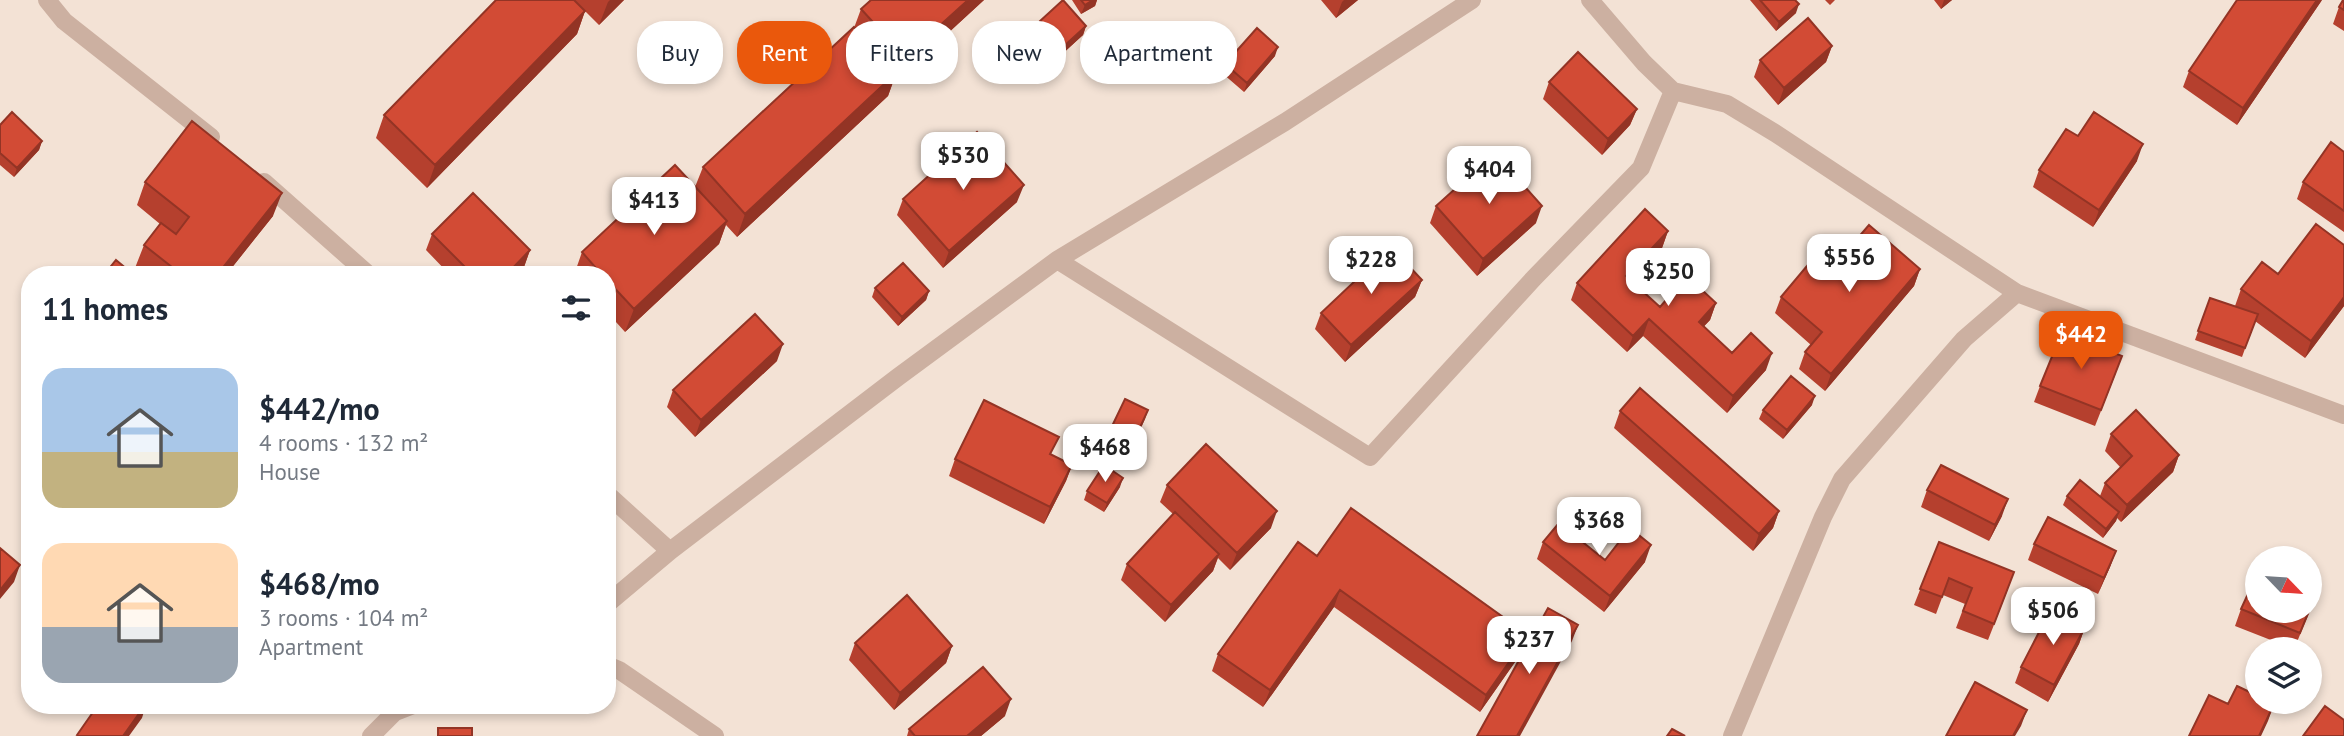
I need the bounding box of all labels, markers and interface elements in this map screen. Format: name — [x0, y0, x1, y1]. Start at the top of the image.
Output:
chip: Buy — [637, 21, 723, 84]
chip: Rent — [737, 21, 832, 84]
chip: Filters — [846, 21, 958, 84]
chip: New — [972, 21, 1066, 84]
chip: Apartment — [1080, 21, 1237, 84]
pin: $530 — [922, 132, 1004, 192]
text: $530 — [937, 140, 989, 169]
pin: $404 — [1448, 146, 1530, 206]
text: $404 — [1463, 154, 1515, 183]
pin: $413 — [613, 177, 695, 237]
text: $413 — [628, 185, 680, 214]
pin: $556 — [1808, 234, 1890, 294]
pin: $228 — [1330, 236, 1412, 296]
text: $556 — [1823, 242, 1875, 271]
text: $228 — [1345, 244, 1397, 273]
pin: $250 — [1627, 248, 1709, 308]
text: $250 — [1642, 256, 1694, 285]
text: 11 homes — [42, 289, 168, 328]
icon: filters — [557, 289, 595, 327]
pin: $442 — [2040, 312, 2122, 371]
text: $442 — [2055, 319, 2107, 348]
text: $442/mo — [259, 389, 380, 428]
icon: home — [98, 396, 182, 480]
pin: $468 — [1064, 424, 1146, 484]
text: 4 rooms · 132 m² — [259, 428, 428, 457]
text: $468 — [1079, 432, 1131, 461]
text: House — [259, 457, 321, 486]
pin: $368 — [1558, 498, 1640, 557]
text: $368 — [1573, 505, 1625, 534]
north arrow — [2245, 546, 2322, 623]
map controls — [2245, 546, 2322, 714]
text: $468/mo — [259, 564, 380, 603]
icon: home — [98, 571, 182, 655]
pin: $506 — [2012, 588, 2094, 647]
text: $506 — [2027, 595, 2079, 624]
text: 3 rooms · 104 m² — [259, 603, 428, 632]
pin: $237 — [1488, 616, 1570, 676]
text: $237 — [1503, 624, 1555, 653]
text: Apartment — [259, 632, 363, 661]
button: layers — [2245, 637, 2322, 714]

